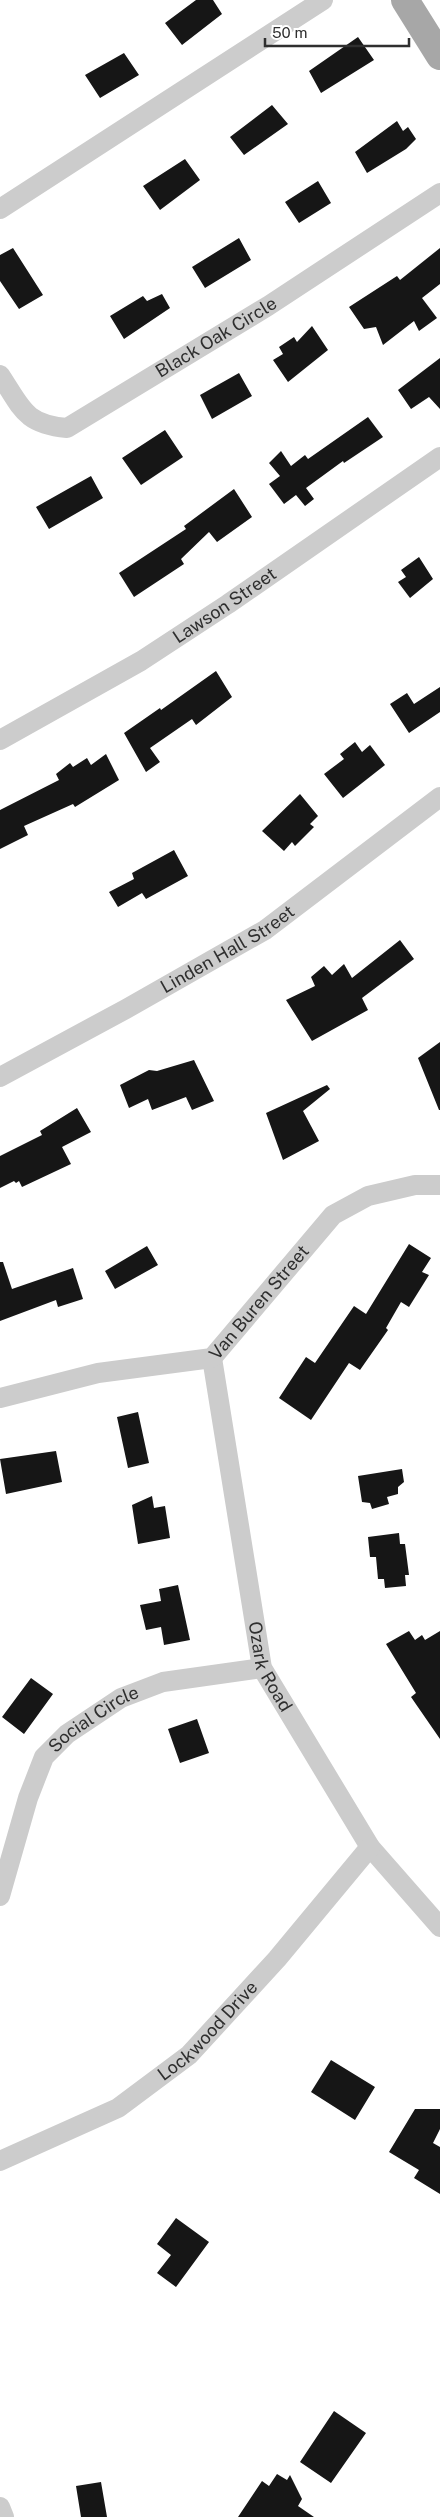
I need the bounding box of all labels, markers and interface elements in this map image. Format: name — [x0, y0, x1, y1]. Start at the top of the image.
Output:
scale bar — [265, 15, 409, 47]
text: 50 m — [272, 24, 307, 41]
street label: Black Oak Circle — [152, 292, 280, 382]
street label: Lawson Street — [169, 563, 280, 647]
street label: Linden Hall Street — [157, 901, 298, 997]
street label: Van Buren Street — [204, 1241, 313, 1363]
street label: Ozark Road — [245, 1620, 297, 1715]
street label: Social Circle — [44, 1681, 142, 1757]
street label: Lockwood Drive — [153, 1976, 262, 2085]

